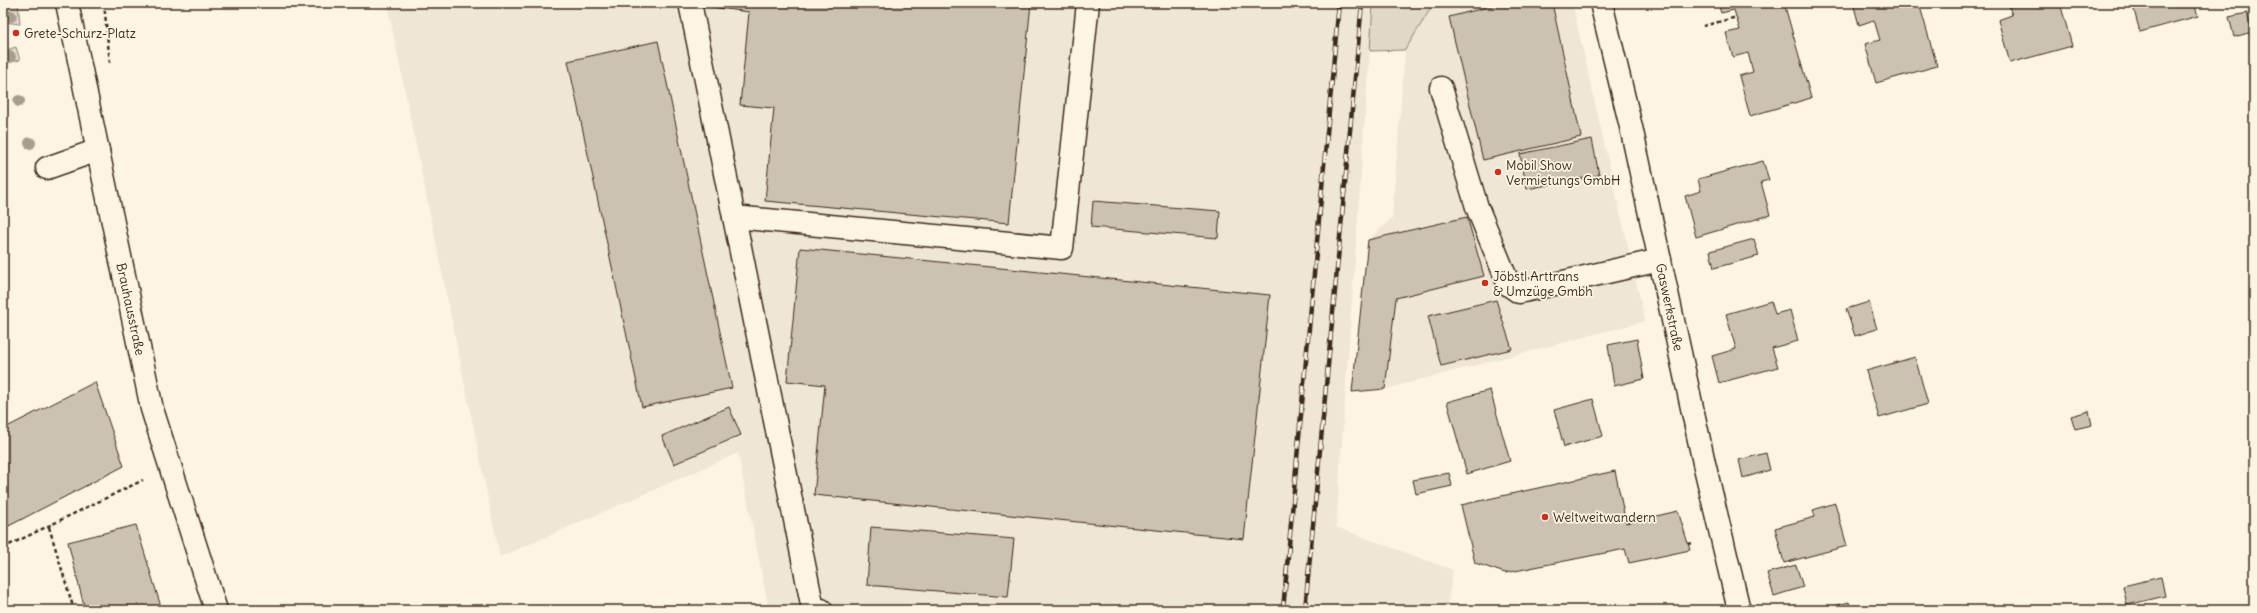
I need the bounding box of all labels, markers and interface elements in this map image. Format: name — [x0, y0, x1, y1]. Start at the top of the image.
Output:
place label: Grete-Schurz-Platz — [24, 25, 136, 42]
marker: Grete-Schurz-Platz — [11, 28, 21, 38]
place label: Mobil Show Vermietungs GmbH — [1506, 157, 1620, 189]
marker: Mobil Show Vermietungs GmbH — [1493, 167, 1503, 177]
street label: Brauhausstraße — [112, 261, 149, 357]
street label: Gaswerkstraße — [1652, 262, 1687, 352]
place label: Jöbstl Arttrans & Umzüge Gmbh — [1493, 268, 1593, 300]
marker: Jöbstl Arttrans & Umzüge Gmbh — [1480, 278, 1490, 288]
place label: Weltweitwandern — [1553, 509, 1656, 526]
marker: Weltweitwandern — [1540, 512, 1550, 522]

